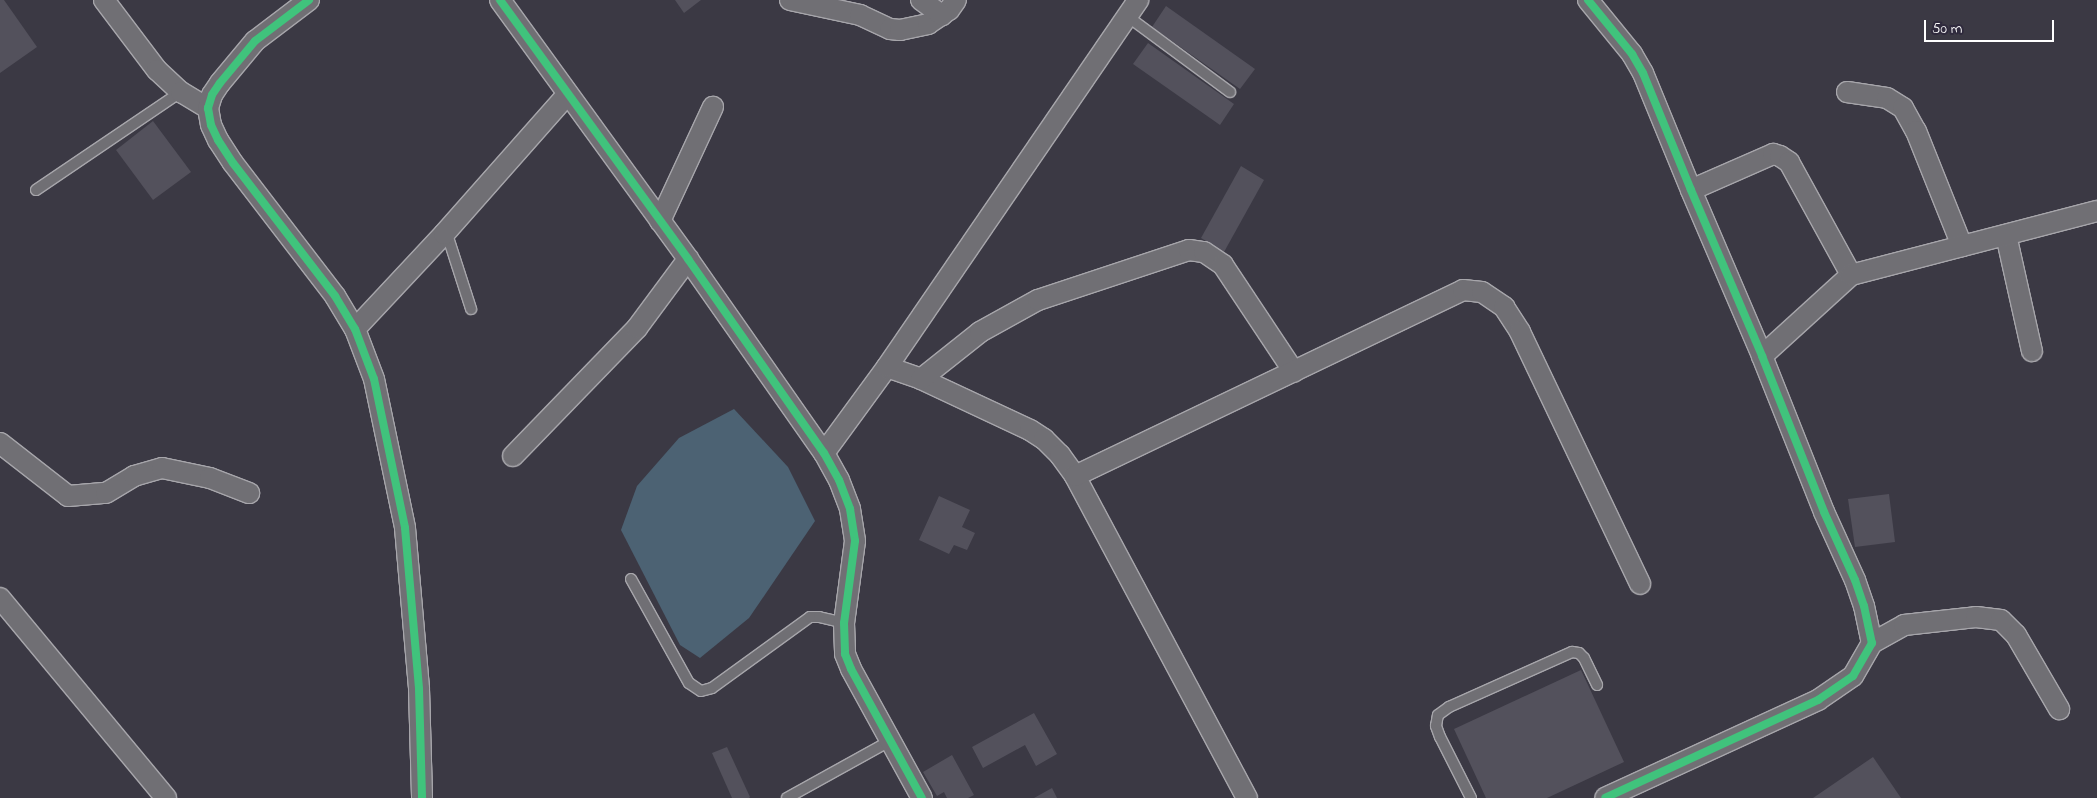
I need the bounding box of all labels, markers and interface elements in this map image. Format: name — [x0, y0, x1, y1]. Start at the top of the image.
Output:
scale bar — [1927, 10, 2057, 42]
text: 50 m — [1932, 18, 1962, 40]

